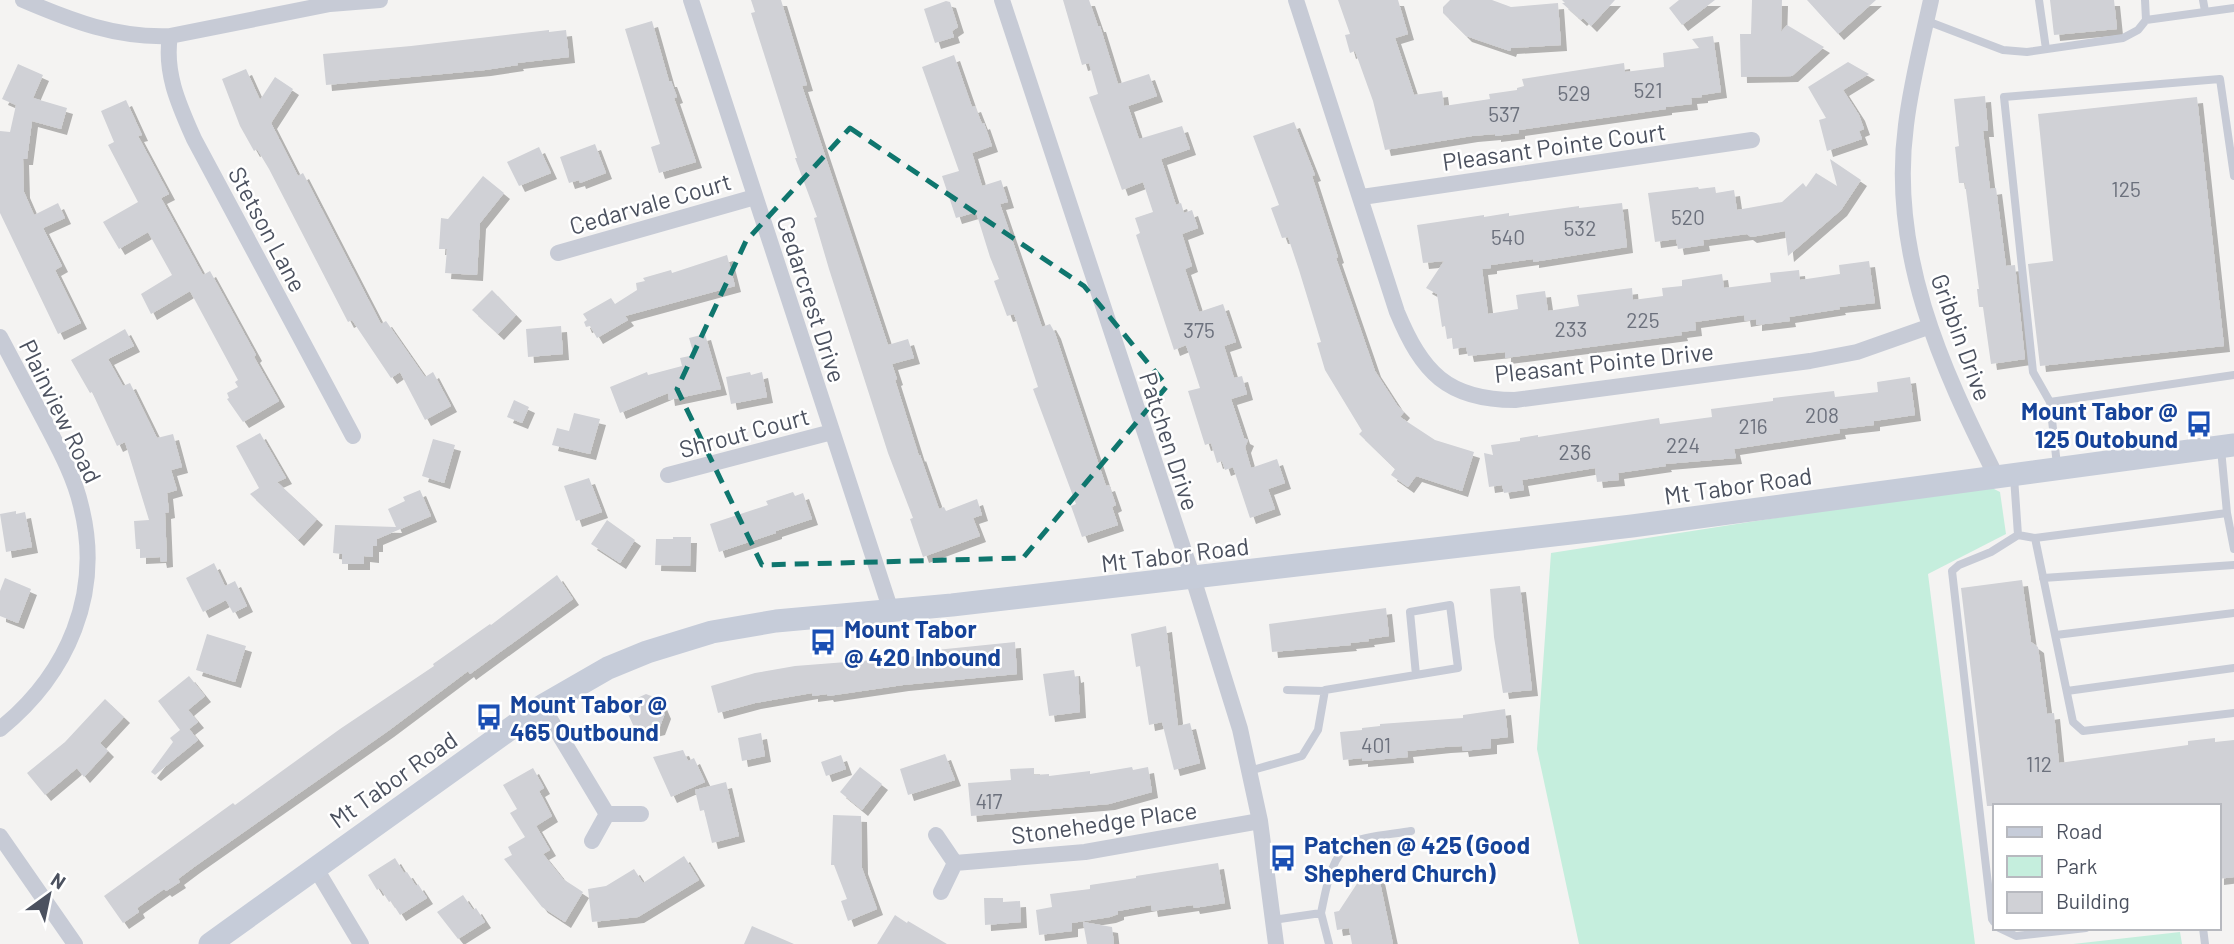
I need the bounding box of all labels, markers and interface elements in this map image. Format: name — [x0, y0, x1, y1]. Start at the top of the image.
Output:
house number: 521 — [1633, 77, 1663, 102]
house number: 529 — [1558, 80, 1591, 105]
house number: 537 — [1488, 101, 1520, 126]
street label: Pleasant Pointe Court — [1441, 116, 1667, 176]
street label: Stetson Lane — [223, 161, 313, 297]
street label: Cedarvale Court — [566, 166, 734, 240]
house number: 125 — [2111, 176, 2141, 201]
house number: 520 — [1671, 204, 1705, 229]
street label: Cedarcrest Drive — [771, 212, 853, 386]
house number: 532 — [1564, 215, 1596, 240]
house number: 540 — [1491, 224, 1525, 249]
street label: Gribbin Drive — [1926, 270, 1998, 404]
house number: 225 — [1626, 307, 1660, 332]
house number: 233 — [1555, 316, 1587, 341]
house number: 375 — [1183, 317, 1215, 342]
street label: Plainview Road — [14, 335, 108, 487]
street label: Pleasant Pointe Drive — [1493, 336, 1715, 388]
street label: Patchen Drive — [1134, 368, 1206, 514]
place label: Mount Tabor @ 125 Outobund — [2021, 396, 2178, 453]
street label: Shrout Court — [676, 401, 812, 463]
house number: 208 — [1805, 402, 1839, 427]
bus stop icon: Mount Tabor @ 125 Outobund — [2184, 409, 2214, 439]
house number: 216 — [1738, 413, 1768, 438]
house number: 224 — [1666, 432, 1700, 457]
house number: 236 — [1559, 439, 1591, 464]
street label: Mt Tabor Road — [1662, 460, 1814, 510]
street label: Mt Tabor Road — [1099, 531, 1251, 577]
place label: Mount Tabor @ 420 Inbound — [844, 614, 1001, 671]
bus stop icon: Mount Tabor @ 420 Inbound — [808, 627, 838, 657]
place label: Mount Tabor @ 465 Outbound — [510, 689, 667, 746]
bus stop icon: Mount Tabor @ 465 Outbound — [474, 702, 504, 732]
street label: Mt Tabor Road — [324, 724, 462, 834]
house number: 401 — [1361, 732, 1391, 757]
house number: 112 — [2026, 751, 2052, 776]
house number: 417 — [976, 788, 1003, 813]
street label: Stonehedge Place — [1009, 795, 1199, 849]
legend — [1993, 804, 2220, 930]
text: Road — [2056, 818, 2102, 843]
place label: Patchen @ 425 (Good Shepherd Church) — [1304, 830, 1530, 887]
bus stop icon: Patchen @ 425 (Good Shepherd Church) — [1268, 843, 1298, 873]
text: Park — [2056, 853, 2097, 878]
north arrow — [14, 860, 84, 930]
text: N — [47, 867, 70, 893]
text: Building — [2056, 888, 2130, 913]

